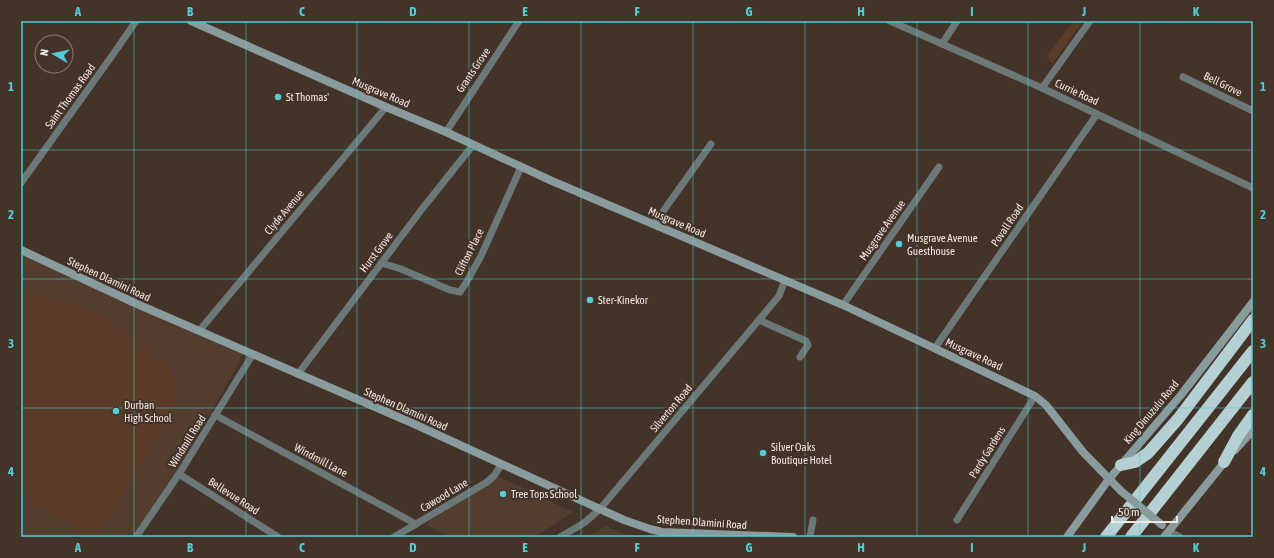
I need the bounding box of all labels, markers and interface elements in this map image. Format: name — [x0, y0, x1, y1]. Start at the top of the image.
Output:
text: A — [74, 4, 82, 19]
text: B — [187, 4, 194, 19]
text: C — [299, 4, 305, 19]
text: D — [409, 4, 417, 19]
text: E — [522, 4, 528, 19]
text: F — [634, 4, 640, 19]
text: G — [746, 4, 753, 19]
text: H — [857, 4, 865, 19]
text: I — [970, 4, 974, 19]
text: J — [1081, 4, 1086, 19]
text: K — [1193, 4, 1200, 19]
north arrow — [34, 34, 74, 74]
street label: Grants Grove — [454, 45, 492, 95]
text: N — [38, 48, 51, 57]
street label: Saint Thomas Road — [43, 61, 97, 131]
street label: Bell Grove — [1202, 70, 1244, 98]
street label: Musgrave Road — [350, 74, 412, 110]
street label: Currie Road — [1053, 77, 1101, 107]
text: 1 — [8, 79, 14, 94]
text: 1 — [1260, 79, 1266, 94]
place label: St Thomas' — [286, 91, 329, 103]
marker: St Thomas' — [273, 92, 283, 102]
street label: Clyde Avenue — [262, 187, 306, 237]
street label: Musgrave Avenue — [857, 198, 907, 262]
street label: Povall Road — [989, 202, 1025, 248]
street label: Musgrave Road — [646, 204, 708, 240]
text: 2 — [8, 207, 14, 222]
text: 2 — [1260, 207, 1266, 222]
street label: Clifton Place — [452, 227, 486, 277]
street label: Hurst Grove — [357, 230, 395, 274]
place label: Musgrave Avenue Guesthouse — [907, 232, 978, 257]
marker: Musgrave Avenue Guesthouse — [894, 239, 904, 249]
street label: Stephen Dlamini Road — [66, 255, 152, 303]
place label: Ster-Kinekor — [598, 294, 649, 306]
marker: Ster-Kinekor — [585, 295, 595, 305]
text: 3 — [8, 336, 14, 351]
street label: Musgrave Road — [944, 336, 1004, 372]
text: 3 — [1260, 336, 1266, 351]
street label: King Dinuzulu Road — [1121, 378, 1181, 446]
street label: Silverton Road — [648, 382, 694, 434]
street label: Stephen Dlamini Road — [362, 385, 450, 433]
place label: Durban High School — [124, 399, 172, 424]
marker: Durban High School — [111, 406, 121, 416]
street label: Windmill Road — [166, 412, 208, 470]
street label: Pardy Gardens — [966, 424, 1008, 480]
street label: Windmill Lane — [292, 441, 350, 479]
place label: Silver Oaks Boutique Hotel — [771, 441, 832, 466]
marker: Silver Oaks Boutique Hotel — [758, 448, 768, 458]
text: 4 — [7, 464, 14, 479]
text: 4 — [1259, 464, 1266, 479]
street label: Bellevue Road — [206, 475, 262, 517]
street label: Cawood Lane — [418, 476, 470, 514]
place label: Tree Tops School — [511, 488, 577, 500]
marker: Tree Tops School — [498, 489, 508, 499]
scale bar — [1112, 498, 1177, 524]
text: 50 m — [1118, 505, 1140, 519]
street label: Stephen Dlamini Road — [657, 513, 747, 531]
text: A — [74, 540, 82, 555]
text: B — [187, 540, 194, 555]
text: C — [299, 540, 305, 555]
text: D — [409, 540, 417, 555]
text: E — [522, 540, 528, 555]
text: F — [634, 540, 640, 555]
text: G — [746, 540, 753, 555]
text: H — [857, 540, 865, 555]
text: I — [970, 540, 974, 555]
text: J — [1081, 540, 1086, 555]
text: K — [1193, 540, 1200, 555]

